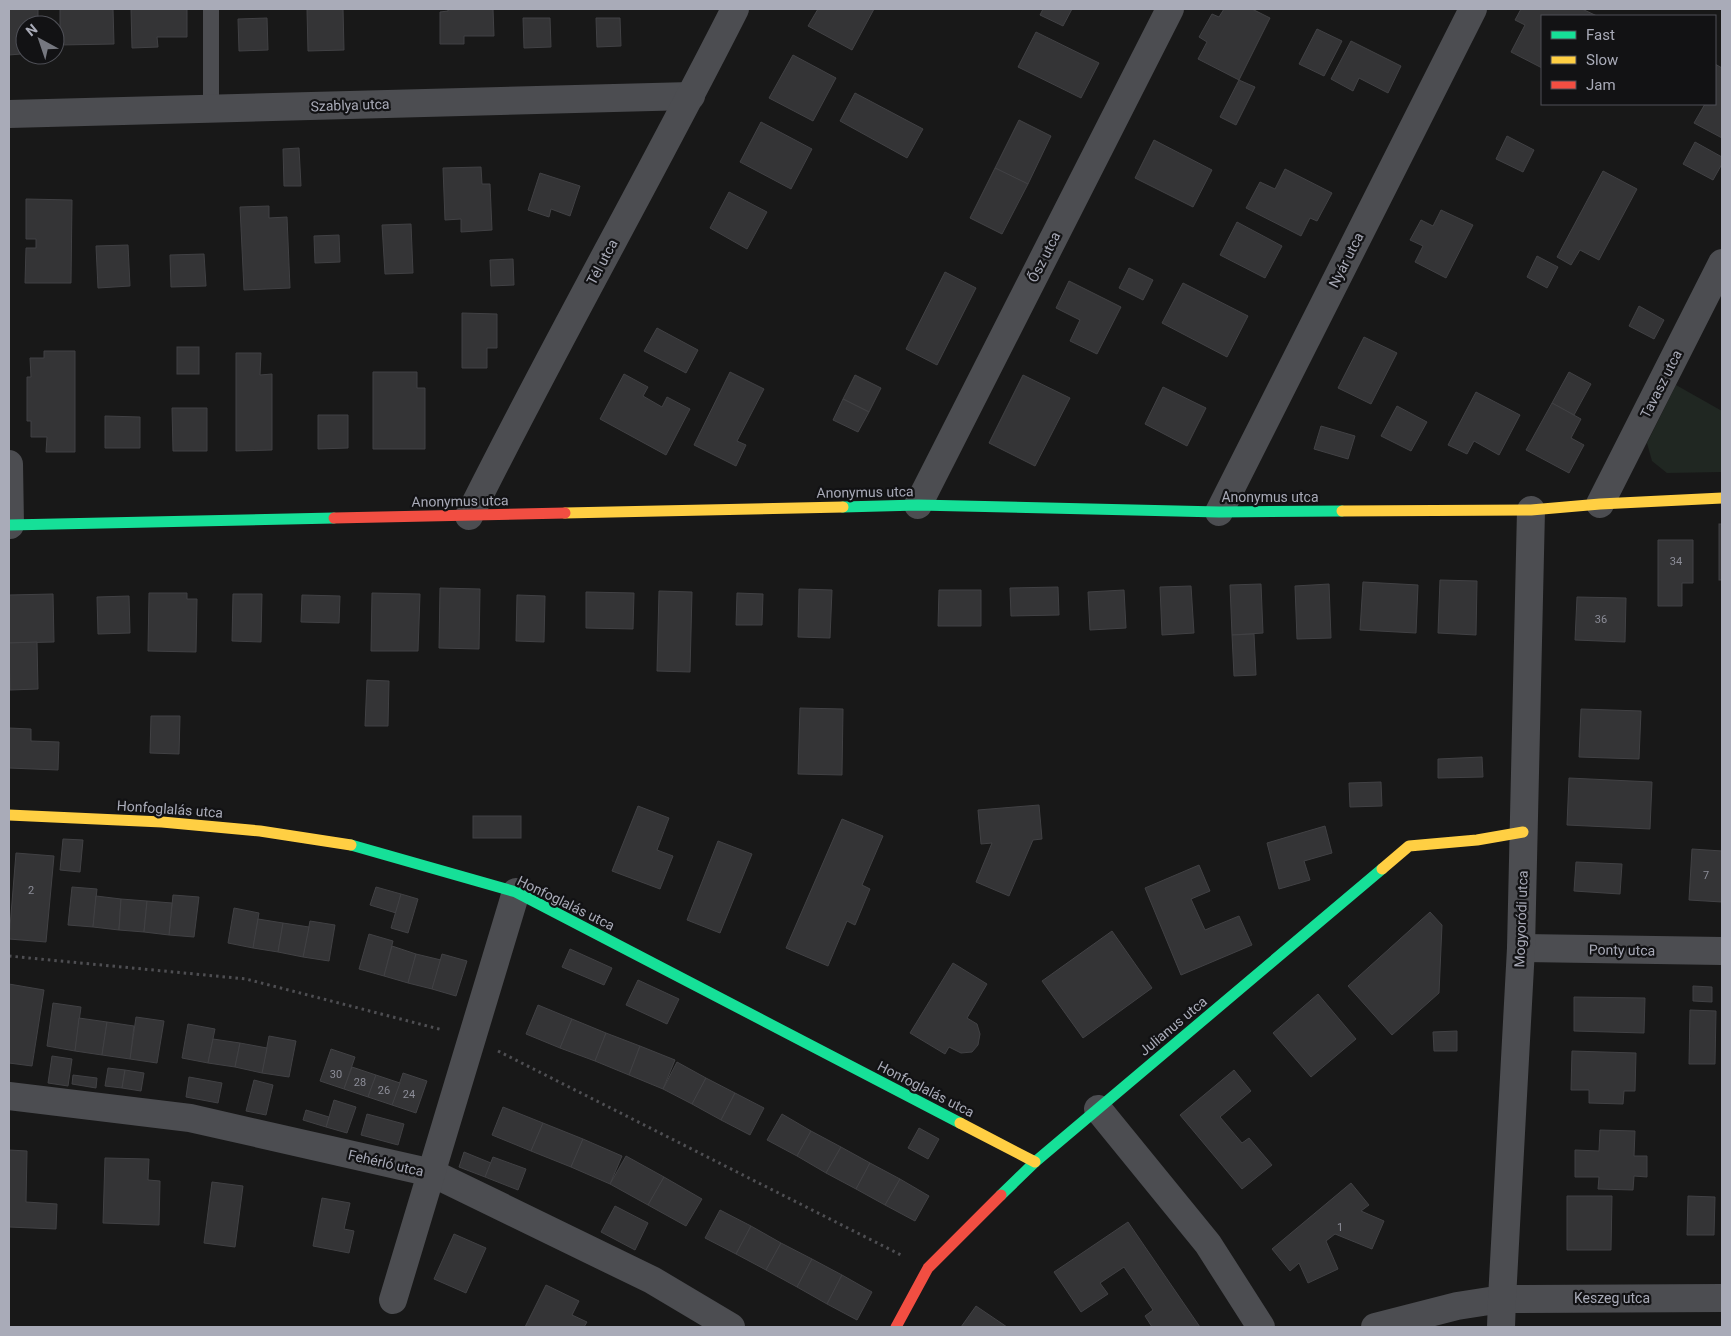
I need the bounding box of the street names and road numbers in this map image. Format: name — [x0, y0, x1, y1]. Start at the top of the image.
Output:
street label: Szablya utca — [310, 96, 390, 114]
street label: Ősz utca — [1024, 229, 1064, 285]
street label: Nyár utca — [1325, 230, 1367, 290]
street label: Tél utca — [583, 237, 621, 287]
street label: Tavasz utca — [1637, 347, 1685, 421]
street label: Anonymus utca — [816, 483, 914, 501]
street label: Anonymus utca — [1221, 489, 1319, 505]
street label: Anonymus utca — [411, 492, 509, 510]
street label: Honfoglalás utca — [116, 797, 224, 821]
street label: Mogyoródi utca — [1511, 870, 1531, 968]
street label: Honfoglalás utca — [515, 872, 617, 934]
street label: Ponty utca — [1589, 941, 1655, 959]
street label: Julianus utca — [1136, 993, 1210, 1059]
street label: Honfoglalás utca — [875, 1058, 977, 1120]
street label: Fehérló utca — [347, 1147, 425, 1179]
street label: Keszeg utca — [1574, 1290, 1650, 1306]

